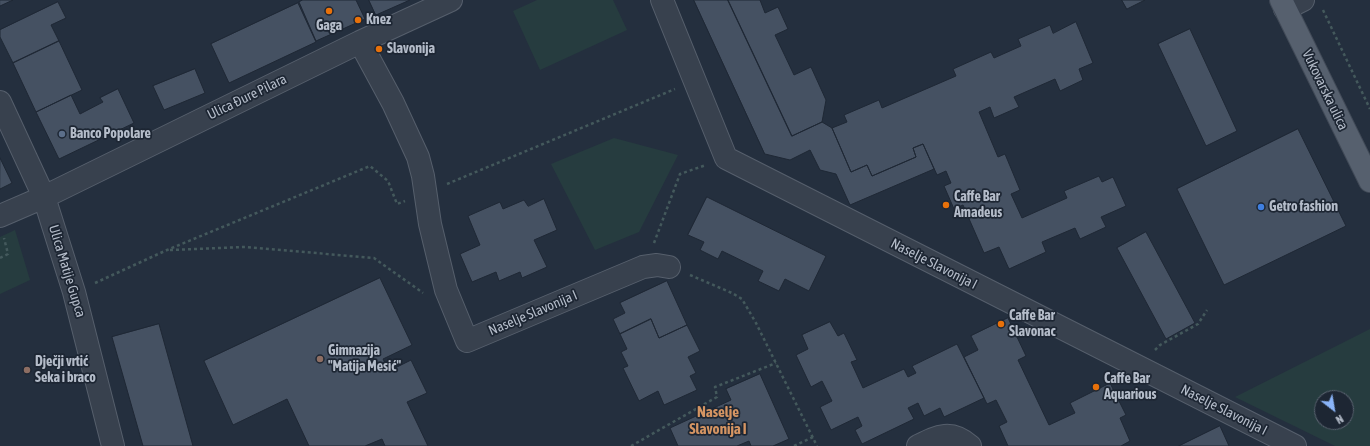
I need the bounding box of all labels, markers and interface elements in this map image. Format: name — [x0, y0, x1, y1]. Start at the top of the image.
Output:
marker: Gaga — [324, 6, 334, 16]
place label: Knez — [366, 12, 391, 28]
marker: Knez — [353, 15, 363, 25]
place label: Gaga — [316, 18, 342, 34]
place label: Slavonija — [387, 41, 435, 57]
marker: Slavonija — [374, 44, 384, 54]
street label: Vukovarska ulica — [1298, 47, 1352, 133]
street label: Ulica Đure Pilara — [205, 71, 289, 123]
place label: Banco Popolare — [70, 126, 151, 142]
marker: Banco Popolare — [57, 129, 67, 139]
place label: Caffe Bar Amadeus — [954, 189, 1002, 222]
place label: Getro fashion — [1269, 199, 1338, 215]
marker: Caffe Bar Amadeus — [941, 200, 951, 210]
marker: Getro fashion — [1256, 202, 1266, 212]
street label: Ulica Matije Gupca — [45, 223, 89, 319]
street label: Naselje Slavonija I — [888, 235, 980, 293]
street label: Naselje Slavonija I — [486, 287, 580, 339]
place label: Caffe Bar Slavonac — [1009, 308, 1056, 340]
marker: Caffe Bar Slavonac — [996, 319, 1006, 329]
place label: Gimnazija "Matija Mesić" — [328, 343, 401, 376]
place label: Dječji vrtić Seka i braco — [35, 354, 96, 386]
marker: Gimnazija "Matija Mesić" — [315, 354, 325, 364]
marker: Dječji vrtić Seka i braco — [22, 365, 32, 375]
place label: Caffe Bar Aquarious — [1104, 371, 1156, 404]
street label: Naselje Slavonija I — [1178, 381, 1270, 439]
marker: Caffe Bar Aquarious — [1091, 382, 1101, 392]
north arrow — [1314, 390, 1354, 430]
district label: Naselje Slavonija I — [689, 403, 747, 438]
text: N — [1334, 413, 1346, 426]

